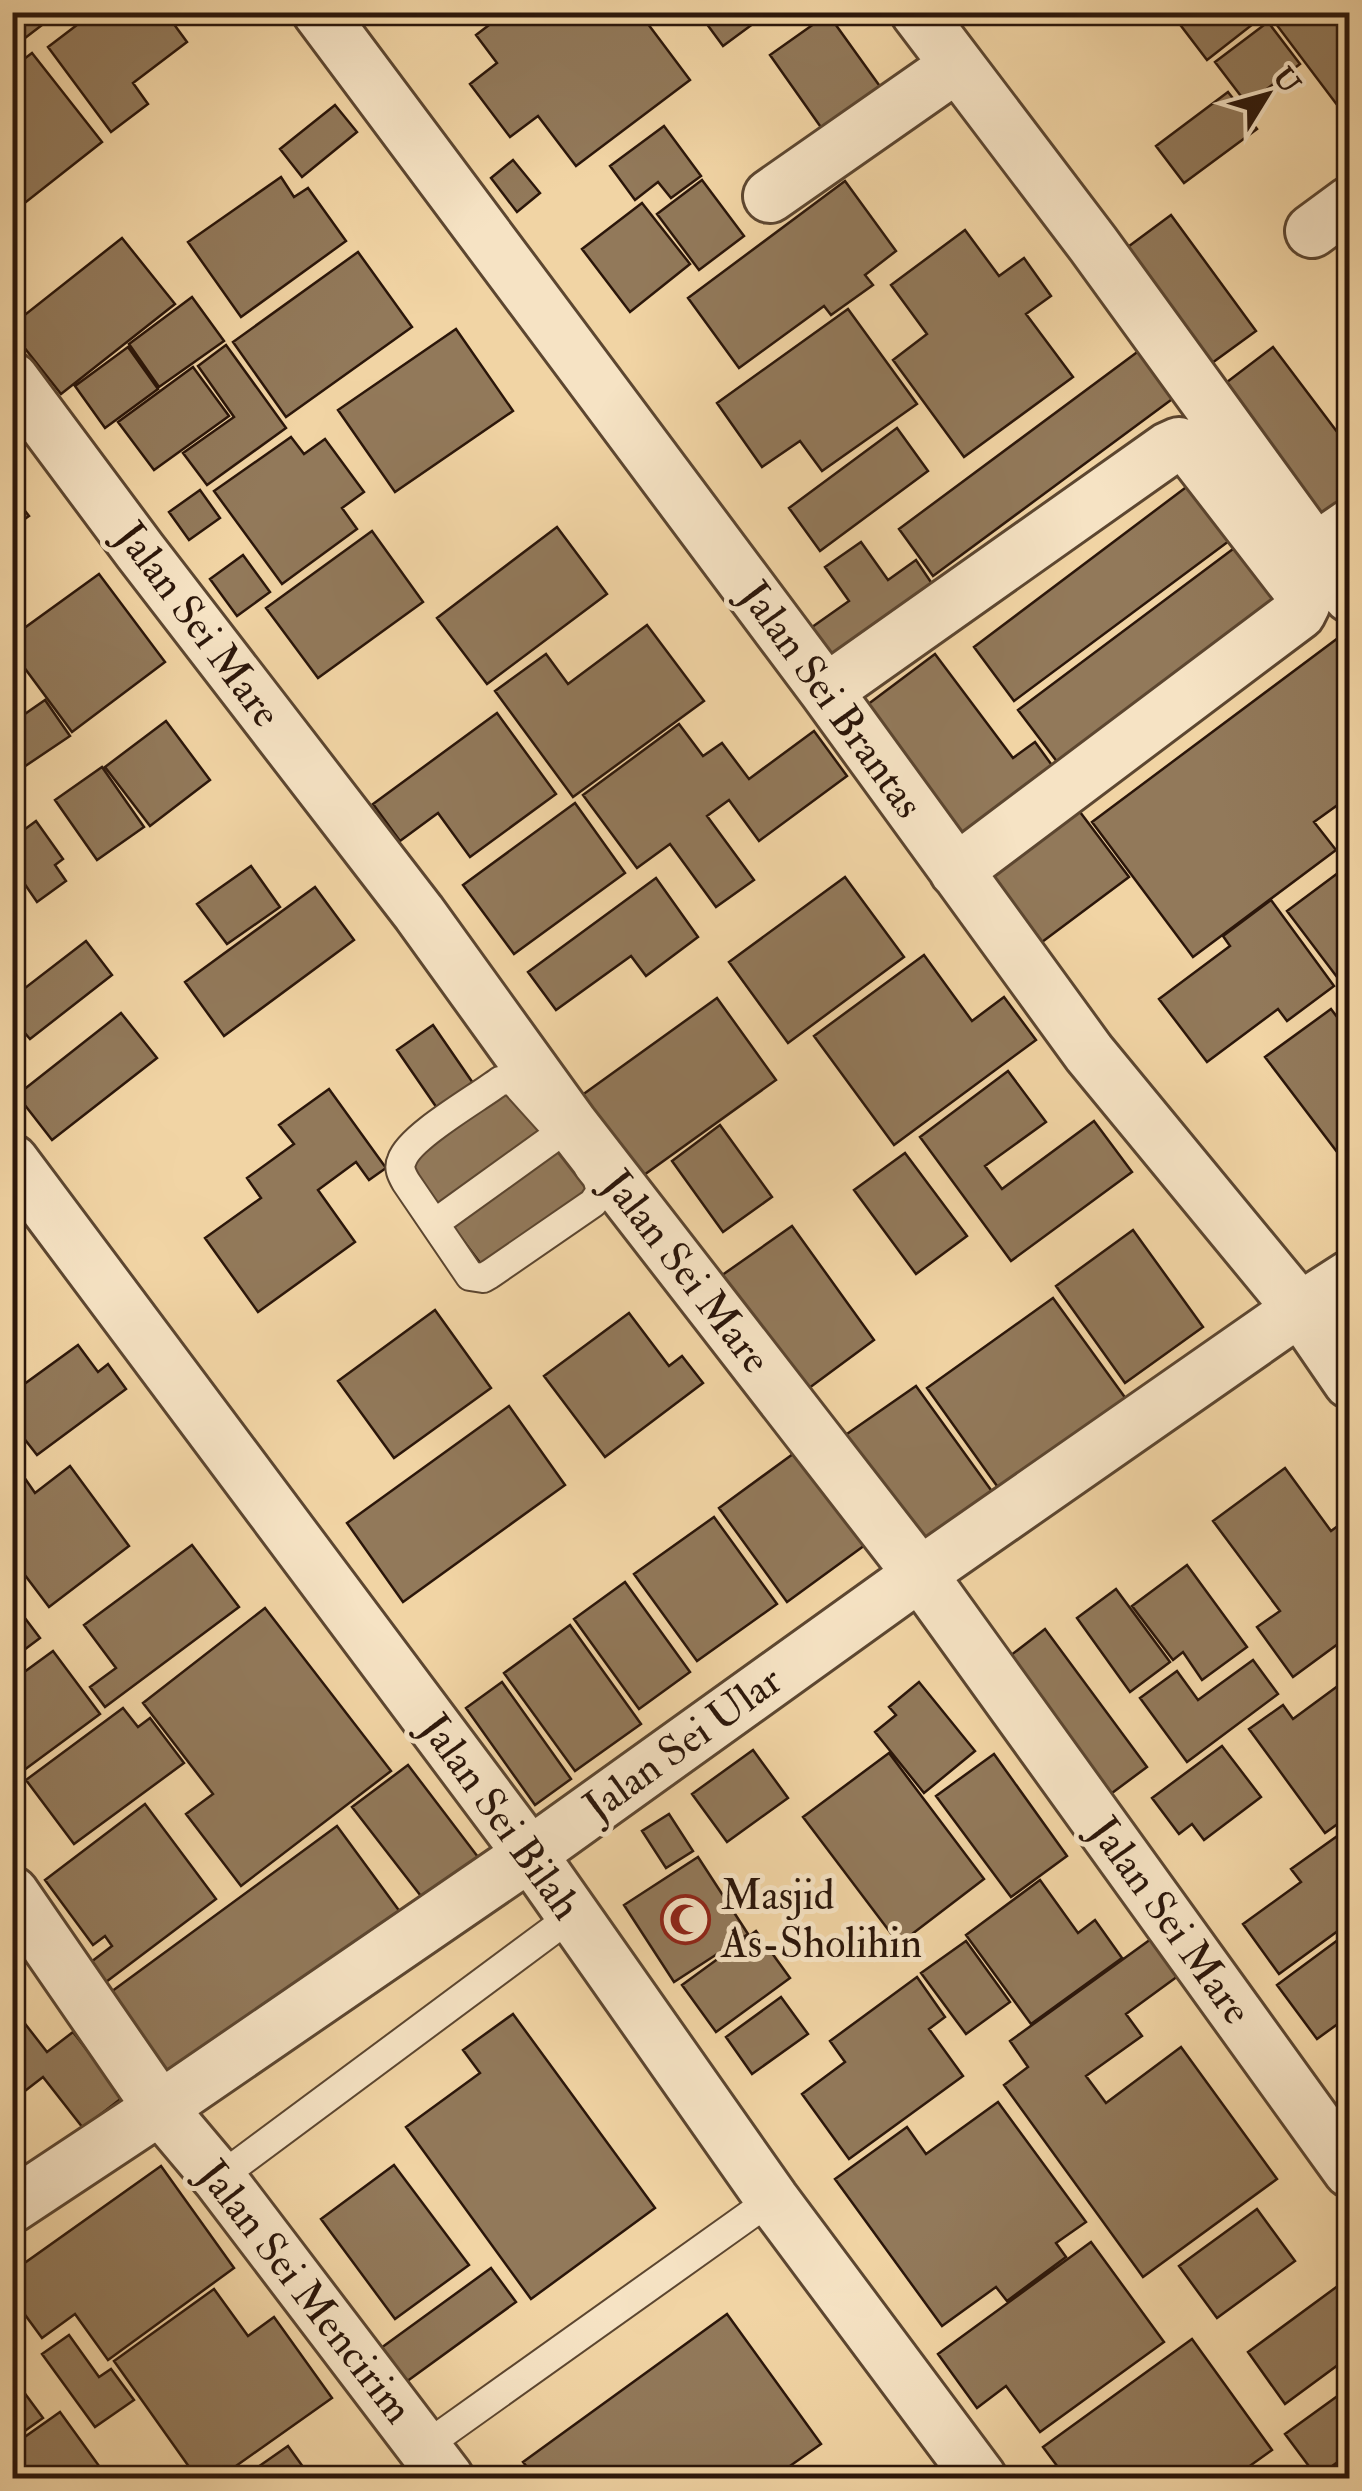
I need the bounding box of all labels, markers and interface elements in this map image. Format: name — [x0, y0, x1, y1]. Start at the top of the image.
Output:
north arrow — [1217, 45, 1317, 145]
text: U — [1265, 61, 1307, 101]
street label: Jalan Sei Mare — [103, 511, 292, 738]
street label: Jalan Sei Brantas — [727, 571, 934, 828]
street label: Jalan Sei Mare — [590, 1159, 781, 1384]
street label: Jalan Sei Ular — [573, 1655, 792, 1834]
street label: Jalan Sei Bilah — [407, 1703, 592, 1930]
street label: Jalan Sei Mare — [1077, 1806, 1263, 2035]
place label: Masjid As-Sholihin — [720, 1870, 922, 1970]
mosque icon: Masjid As-Sholihin — [660, 1894, 712, 1946]
street label: Jalan Sei Mencirim — [186, 2149, 424, 2434]

